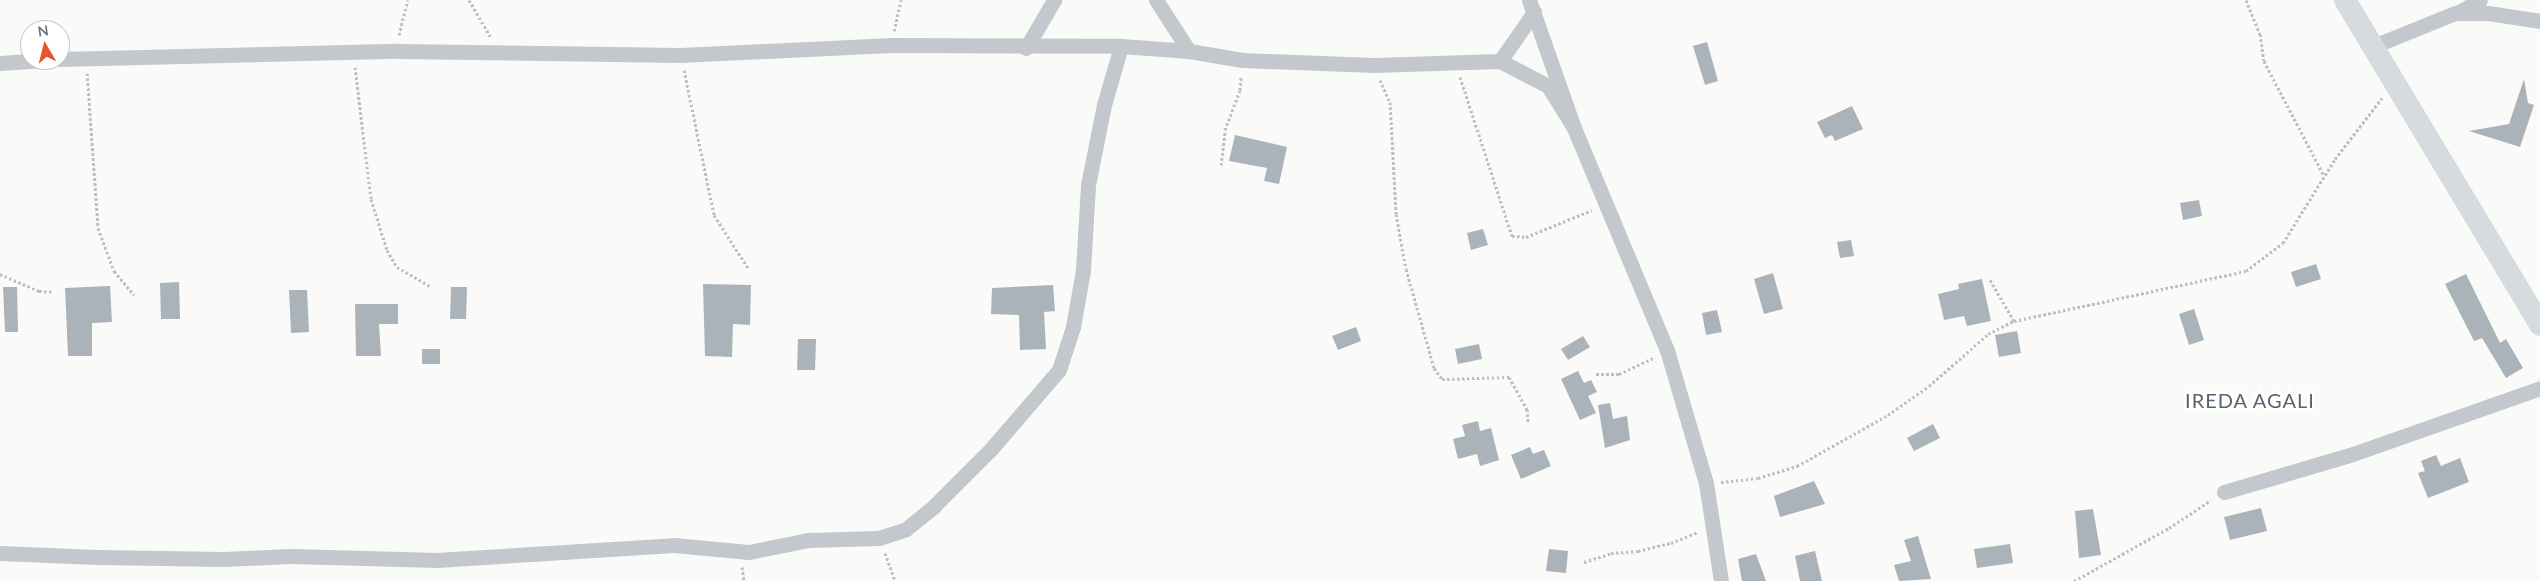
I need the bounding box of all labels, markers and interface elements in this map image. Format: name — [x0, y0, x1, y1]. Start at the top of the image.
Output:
north arrow — [20, 20, 70, 70]
text: N — [36, 21, 50, 40]
district label: IREDA AGALI — [2183, 388, 2317, 412]

